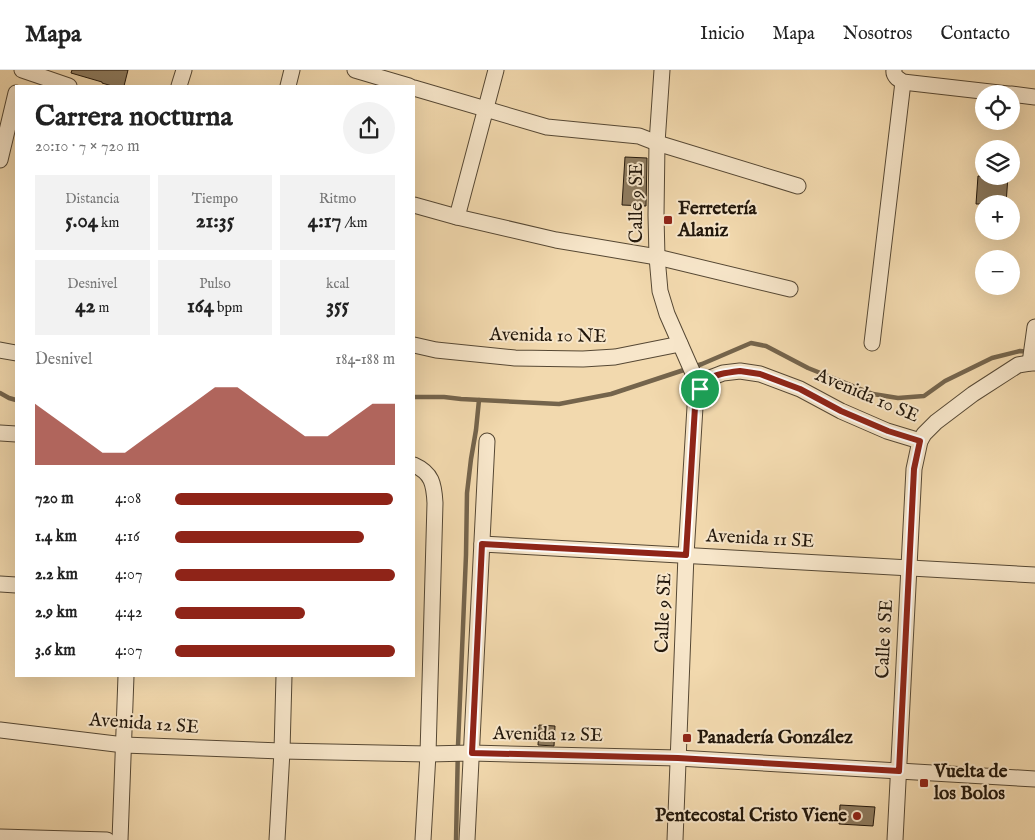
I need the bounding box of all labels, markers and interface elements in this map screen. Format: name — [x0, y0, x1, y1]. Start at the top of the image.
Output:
text: Mapa — [25, 19, 81, 50]
text: Inicio — [700, 23, 745, 46]
text: Mapa — [773, 23, 815, 46]
text: Nosotros — [843, 23, 912, 46]
text: Contacto — [940, 23, 1010, 46]
map controls — [975, 85, 1020, 295]
button: locate — [975, 85, 1020, 130]
text: Carrera nocturna — [35, 100, 232, 135]
button: share — [343, 102, 395, 154]
text: 20:10 · 7 × 720 m — [35, 137, 140, 157]
button: layers — [975, 140, 1020, 185]
street label: Calle 9 SE — [625, 163, 649, 243]
text: Distancia — [65, 190, 119, 208]
text: Tiempo — [192, 190, 238, 208]
text: Ritmo — [319, 190, 356, 208]
button: + — [975, 195, 1020, 240]
place label: Ferretería Alaniz — [677, 197, 758, 243]
text: 5.04 — [65, 208, 98, 235]
text: 21:35 — [196, 208, 234, 235]
text: 4:17 — [308, 208, 341, 235]
text: km — [98, 214, 119, 232]
text: /km — [341, 214, 367, 232]
marker: Ferretería Alaniz — [662, 214, 674, 226]
button: − — [975, 250, 1020, 295]
text: Desnivel — [67, 275, 117, 293]
text: Pulso — [199, 275, 231, 293]
text: kcal — [326, 275, 349, 293]
text: 42 — [75, 293, 95, 320]
text: 164 — [187, 293, 214, 320]
text: 355 — [326, 293, 349, 320]
text: m — [95, 299, 109, 317]
text: bpm — [214, 299, 243, 317]
street label: Avenida 10 NE — [488, 323, 607, 349]
text: Desnivel — [35, 350, 92, 370]
text: 184–188 m — [335, 350, 395, 370]
street label: Avenida 10 SE — [811, 363, 923, 429]
pin — [679, 368, 721, 410]
icon: arrive — [686, 375, 714, 403]
text: 720 m — [35, 489, 74, 509]
text: 4:08 — [115, 489, 141, 509]
street label: Avenida 11 SE — [704, 524, 815, 554]
text: 1.4 km — [35, 527, 77, 547]
text: 4:16 — [115, 527, 140, 547]
text: 2.2 km — [35, 565, 78, 585]
text: 4:07 — [115, 565, 142, 585]
street label: Calle 9 SE — [651, 572, 677, 654]
street label: Calle 8 SE — [871, 599, 899, 679]
text: 2.9 km — [35, 603, 77, 623]
text: 4:42 — [115, 603, 142, 623]
text: 3.6 km — [35, 641, 76, 661]
text: 4:07 — [115, 641, 142, 661]
street label: Avenida 12 SE — [87, 708, 200, 740]
street label: Avenida 12 SE — [492, 722, 603, 748]
place label: Panadería González — [697, 726, 853, 750]
marker: Panadería González — [681, 732, 693, 744]
place label: Vuelta de los Bolos — [933, 760, 1008, 806]
marker: Vuelta de los Bolos — [918, 777, 930, 789]
place label: Pentecostal Cristo Viene — [655, 804, 847, 828]
marker: Pentecostal Cristo Viene — [851, 810, 863, 822]

